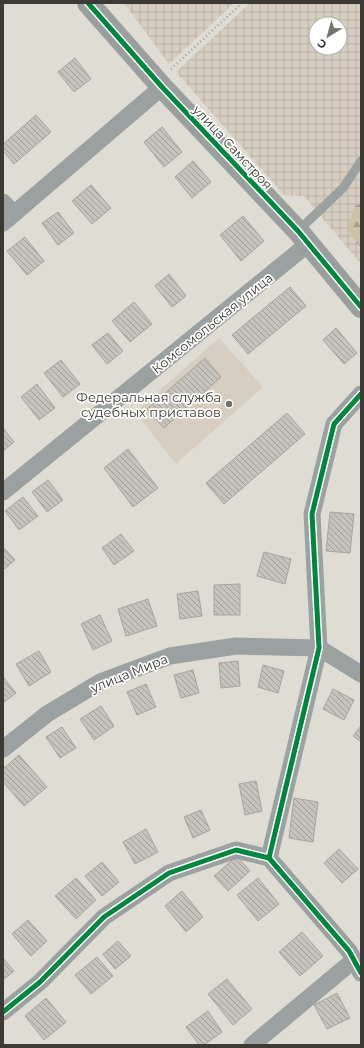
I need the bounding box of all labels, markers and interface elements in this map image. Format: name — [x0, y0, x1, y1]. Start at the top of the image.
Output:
north arrow — [308, 16, 348, 56]
text: С — [315, 36, 329, 52]
street label: улица Самстроя — [189, 101, 276, 192]
street label: Комсомольская улица — [148, 269, 276, 377]
place label: Федеральная служба судебных приставов — [76, 389, 221, 420]
marker: Федеральная служба судебных приставов — [224, 399, 234, 409]
street label: улица Мира — [87, 650, 170, 696]

